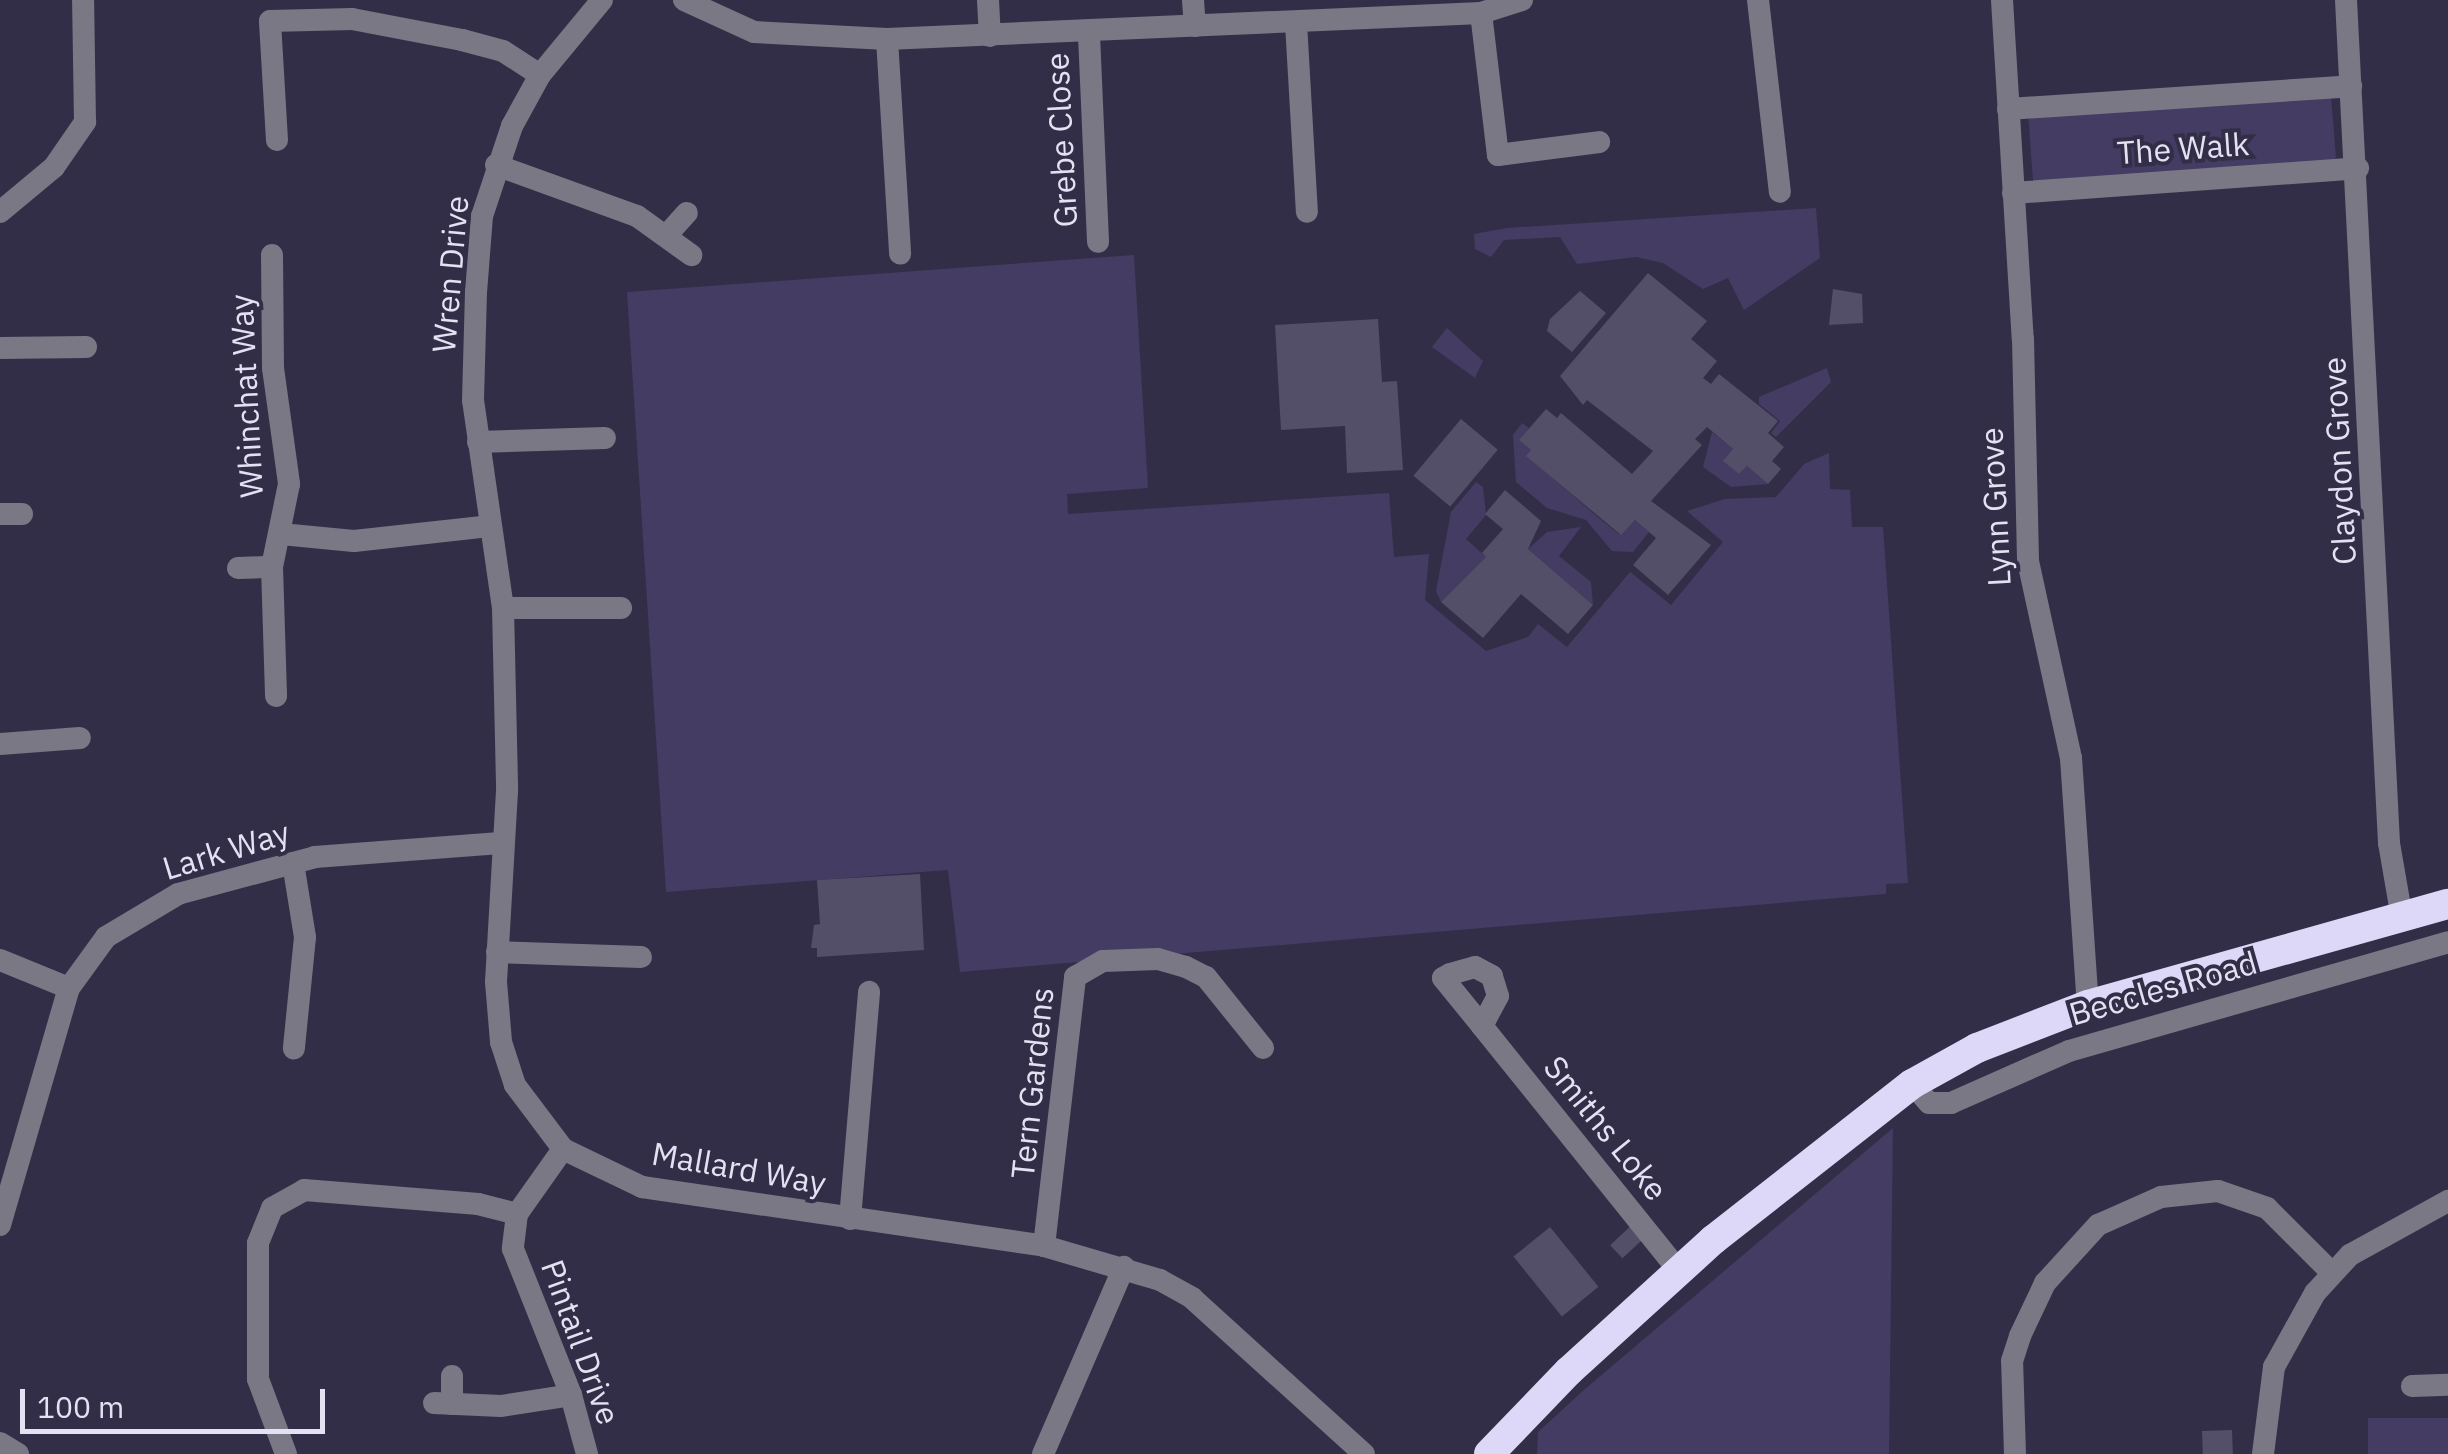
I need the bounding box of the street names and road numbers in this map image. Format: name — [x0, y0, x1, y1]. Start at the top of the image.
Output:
street label: Grebe Close — [1037, 52, 1085, 228]
street label: The Walk — [2116, 124, 2250, 172]
street label: Wren Drive — [424, 194, 476, 354]
street label: Whinchat Way — [221, 293, 271, 499]
street label: Claydon Grove — [2314, 356, 2364, 566]
street label: Lynn Grove — [1972, 427, 2018, 587]
street label: Lark Way — [158, 813, 294, 887]
street label: Beccles Road — [2065, 943, 2261, 1033]
street label: Tern Gardens — [1003, 986, 1061, 1180]
street label: Smiths Loke — [1536, 1048, 1676, 1208]
street label: Mallard Way — [649, 1134, 829, 1202]
street label: Pintail Drive — [533, 1254, 629, 1430]

